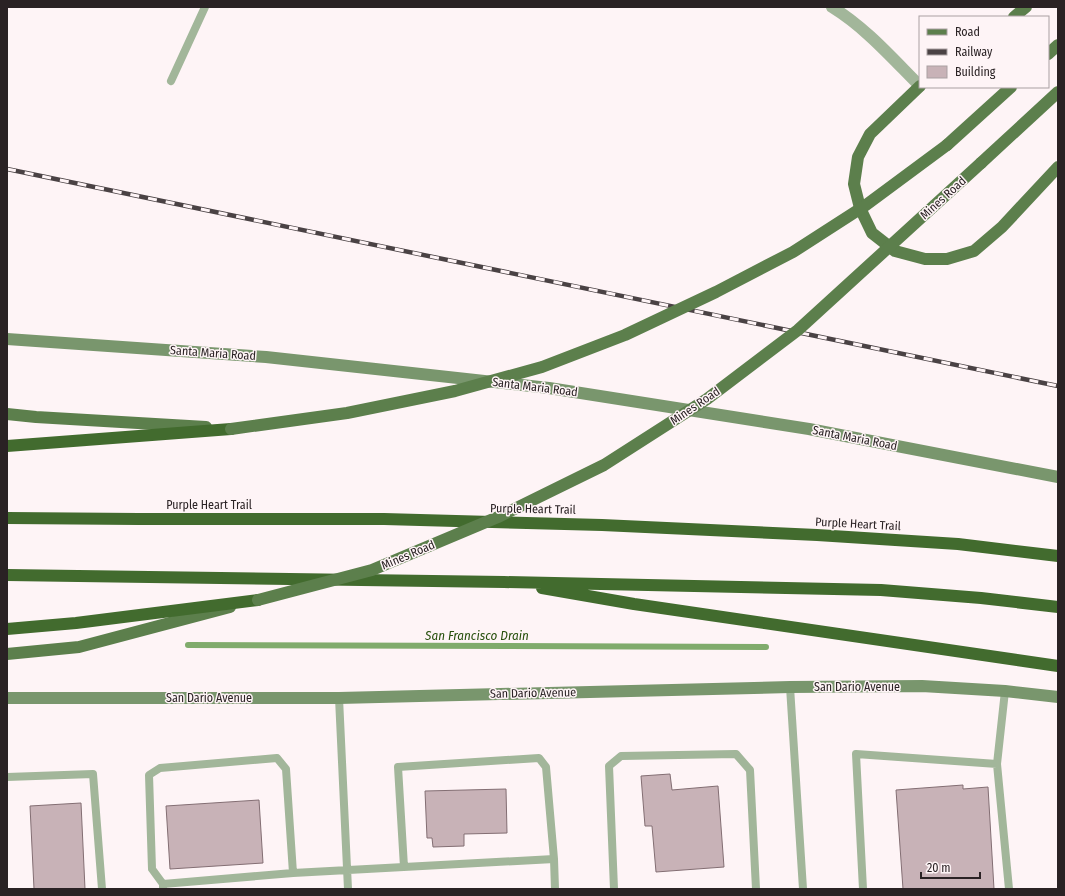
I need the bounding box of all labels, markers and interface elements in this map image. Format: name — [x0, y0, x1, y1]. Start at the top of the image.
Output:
legend — [919, 16, 1049, 88]
text: Road — [955, 25, 980, 39]
text: Railway — [955, 45, 993, 59]
text: Building — [955, 65, 996, 79]
street label: Mines Road — [917, 174, 969, 222]
street label: Santa Maria Road — [170, 343, 256, 363]
street label: Santa Maria Road — [492, 375, 578, 399]
street label: Mines Road — [668, 384, 722, 428]
street label: Santa Maria Road — [812, 423, 898, 453]
street label: Purple Heart Trail — [166, 498, 252, 512]
street label: Purple Heart Trail — [490, 501, 576, 517]
street label: Purple Heart Trail — [815, 515, 901, 533]
street label: Mines Road — [379, 537, 437, 573]
water label: San Francisco Drain — [424, 628, 529, 643]
street label: San Dario Avenue — [814, 680, 900, 694]
street label: San Dario Avenue — [490, 685, 576, 701]
street label: San Dario Avenue — [166, 691, 252, 705]
scale bar — [921, 854, 980, 880]
text: 20 m — [927, 861, 951, 875]

